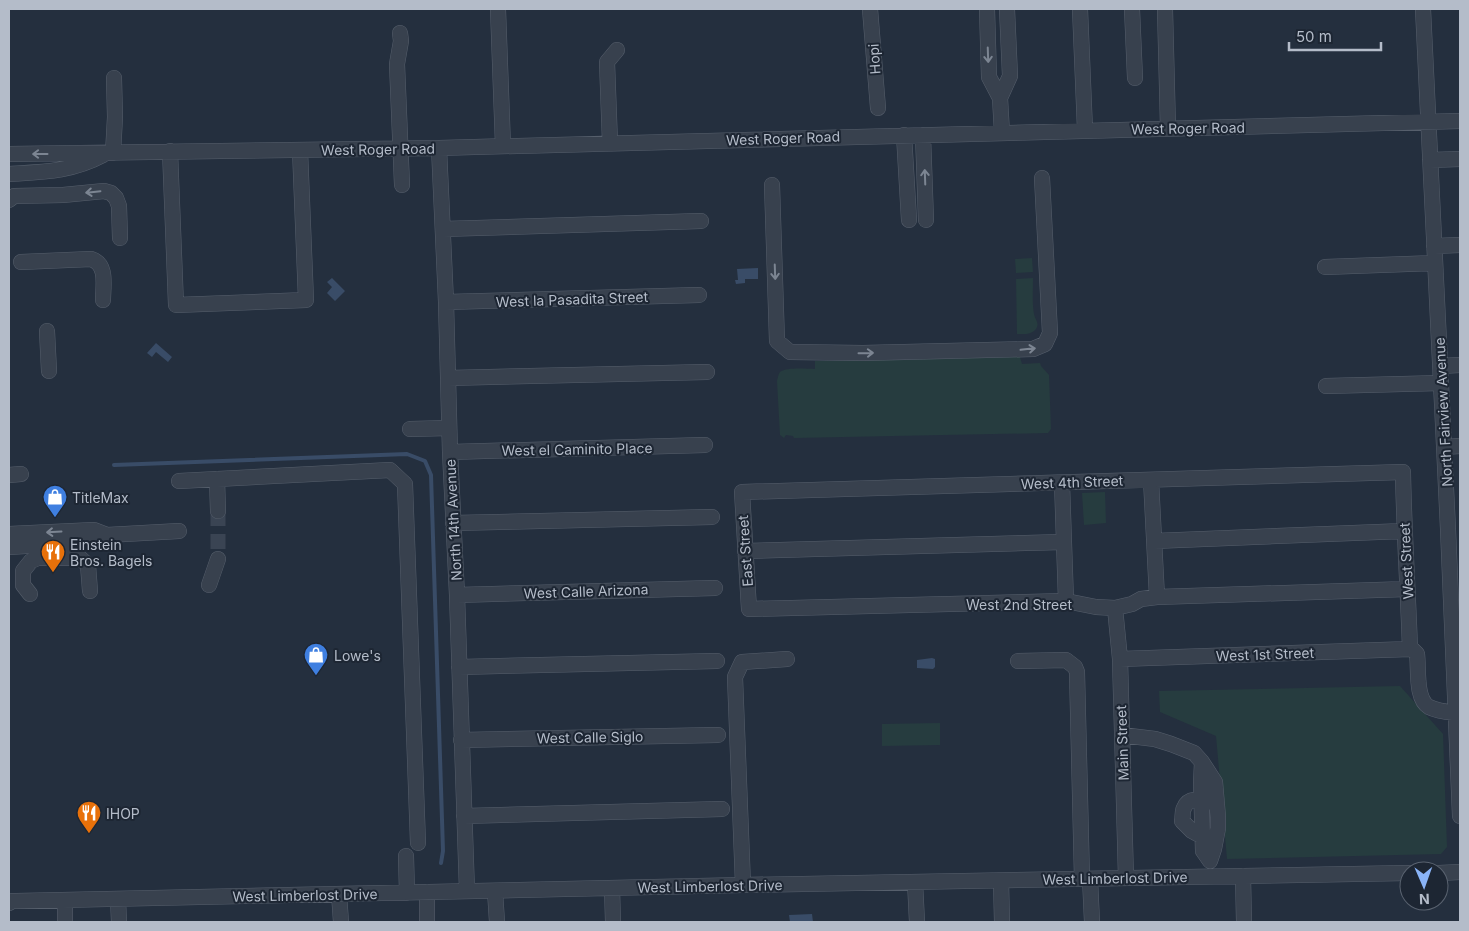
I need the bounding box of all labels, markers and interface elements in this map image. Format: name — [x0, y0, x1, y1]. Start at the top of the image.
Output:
scale bar — [1289, 20, 1382, 52]
text: 50 m — [1296, 27, 1332, 46]
street label: Hopi — [864, 43, 884, 75]
one-way arrow — [983, 46, 993, 63]
street label: West Roger Road — [1131, 119, 1245, 137]
street label: West Roger Road — [726, 128, 840, 148]
street label: West Roger Road — [321, 140, 435, 158]
one-way arrow — [32, 149, 48, 159]
one-way arrow — [921, 170, 930, 186]
one-way arrow — [86, 187, 102, 197]
one-way arrow — [770, 264, 779, 280]
street label: West la Pasadita Street — [496, 288, 649, 310]
street label: North Fairview Avenue — [1431, 337, 1455, 487]
one-way arrow — [1020, 344, 1036, 354]
one-way arrow — [858, 348, 874, 358]
street label: West el Caminito Place — [501, 439, 653, 459]
street label: North 14th Avenue — [441, 459, 465, 581]
street label: West 4th Street — [1020, 472, 1124, 492]
shop icon: TitleMax — [42, 484, 68, 518]
place label: TitleMax — [72, 489, 129, 506]
street label: East Street — [734, 514, 756, 587]
street label: West Street — [1395, 522, 1416, 600]
one-way arrow — [47, 527, 63, 536]
place label: Einstein Bros. Bagels — [70, 536, 153, 569]
restaurant icon: Einstein Bros. Bagels — [40, 539, 66, 573]
street label: West Calle Arizona — [523, 580, 649, 602]
street label: West 2nd Street — [966, 596, 1072, 613]
shop icon: Lowe's — [303, 642, 329, 676]
street label: West 1st Street — [1216, 644, 1315, 664]
place label: Lowe's — [334, 647, 381, 664]
street label: Main Street — [1112, 705, 1132, 781]
street label: West Calle Siglo — [536, 728, 644, 746]
restaurant icon: IHOP — [76, 800, 102, 834]
place label: IHOP — [106, 805, 140, 822]
north arrow — [1399, 861, 1449, 911]
street label: West Limberlost Drive — [1042, 868, 1188, 888]
street label: West Limberlost Drive — [637, 876, 783, 896]
street label: West Limberlost Drive — [232, 885, 378, 905]
text: N — [1419, 891, 1430, 908]

